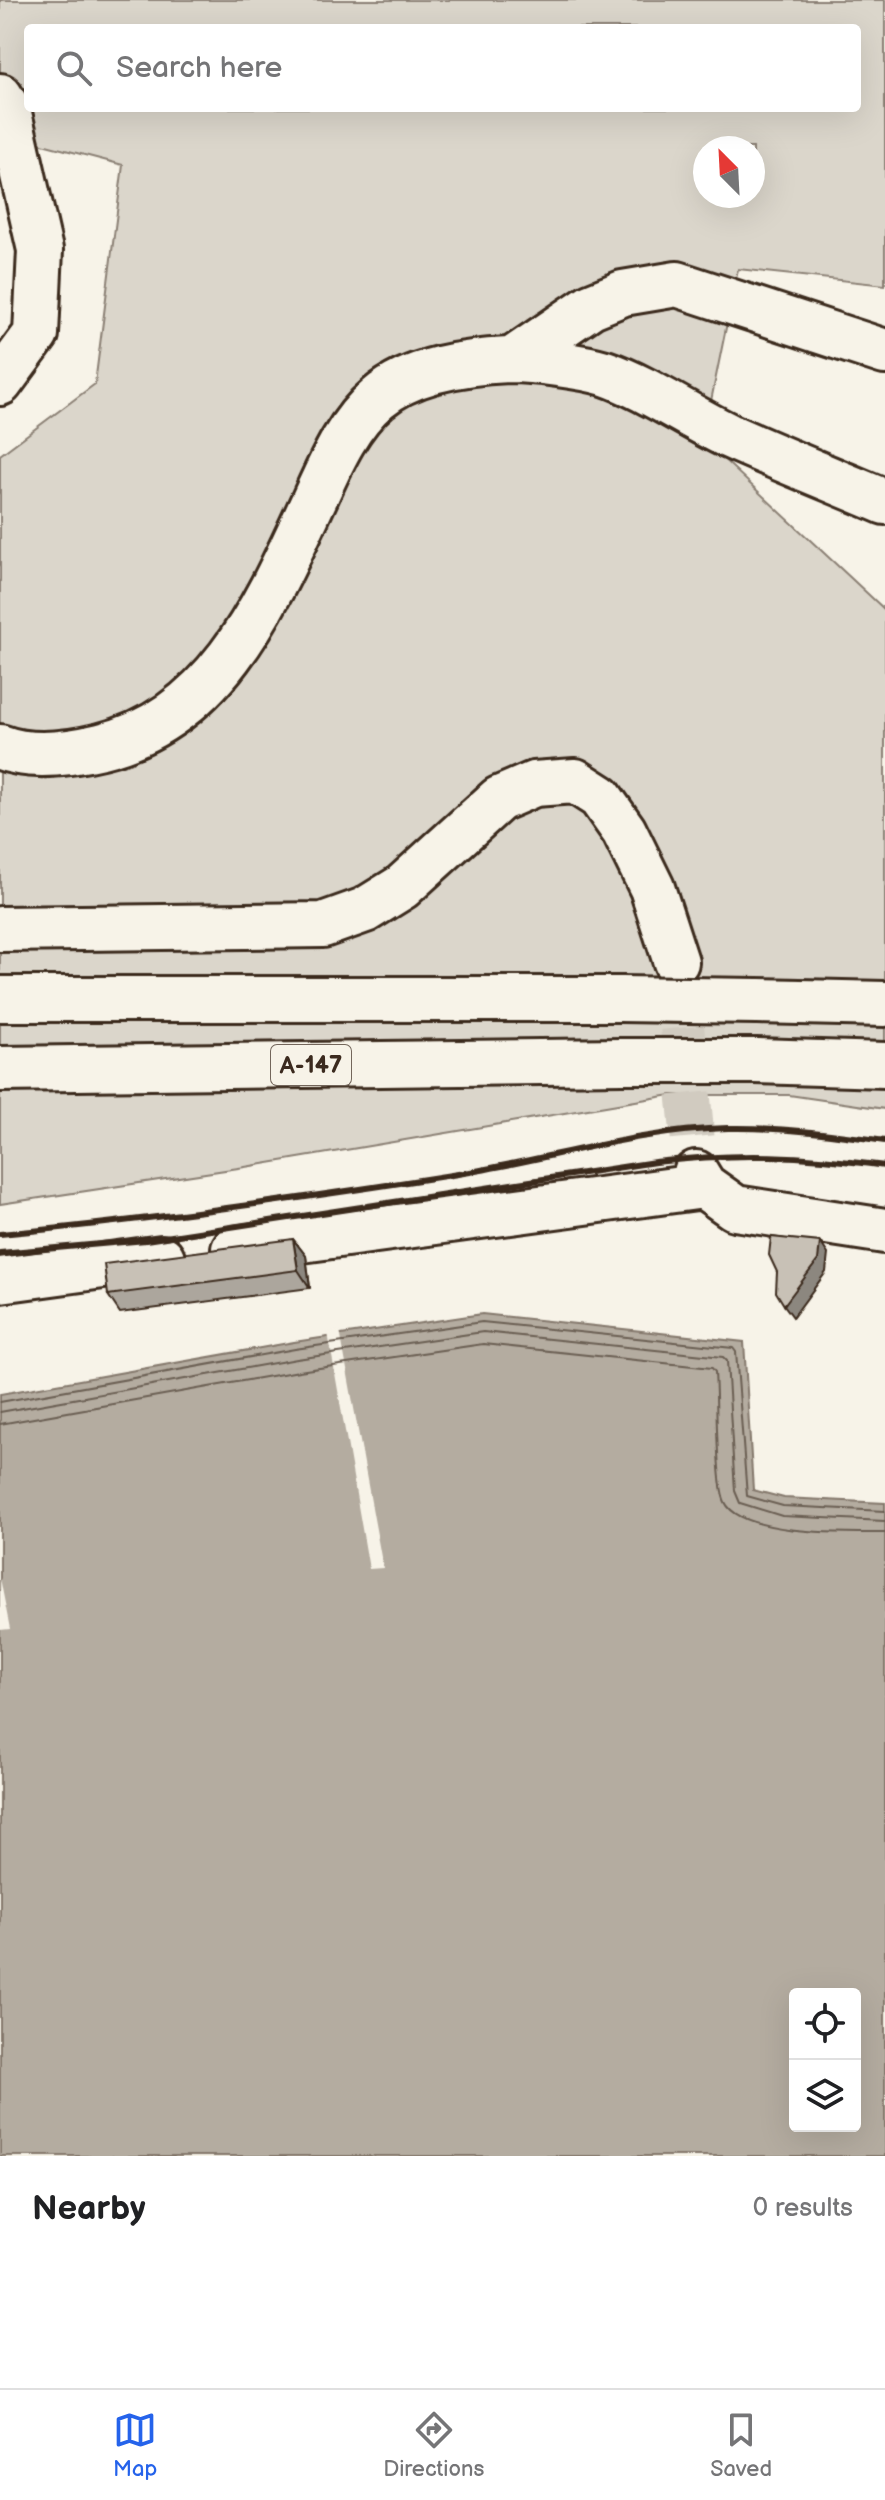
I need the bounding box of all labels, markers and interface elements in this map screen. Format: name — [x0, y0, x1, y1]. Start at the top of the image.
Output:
search box — [24, 24, 861, 112]
icon: search — [52, 46, 96, 90]
text: Search here — [116, 50, 282, 86]
north arrow — [693, 136, 765, 208]
road number: А-147 — [271, 1045, 351, 1085]
map controls — [789, 1988, 861, 2132]
button: locate — [789, 1988, 861, 2060]
button: layers — [789, 2060, 861, 2132]
text: Nearby — [32, 2188, 146, 2229]
text: 0 results — [753, 2193, 853, 2224]
tab: Map — [113, 2408, 157, 2483]
tab: Directions — [383, 2408, 484, 2483]
tab: Saved — [710, 2408, 772, 2483]

